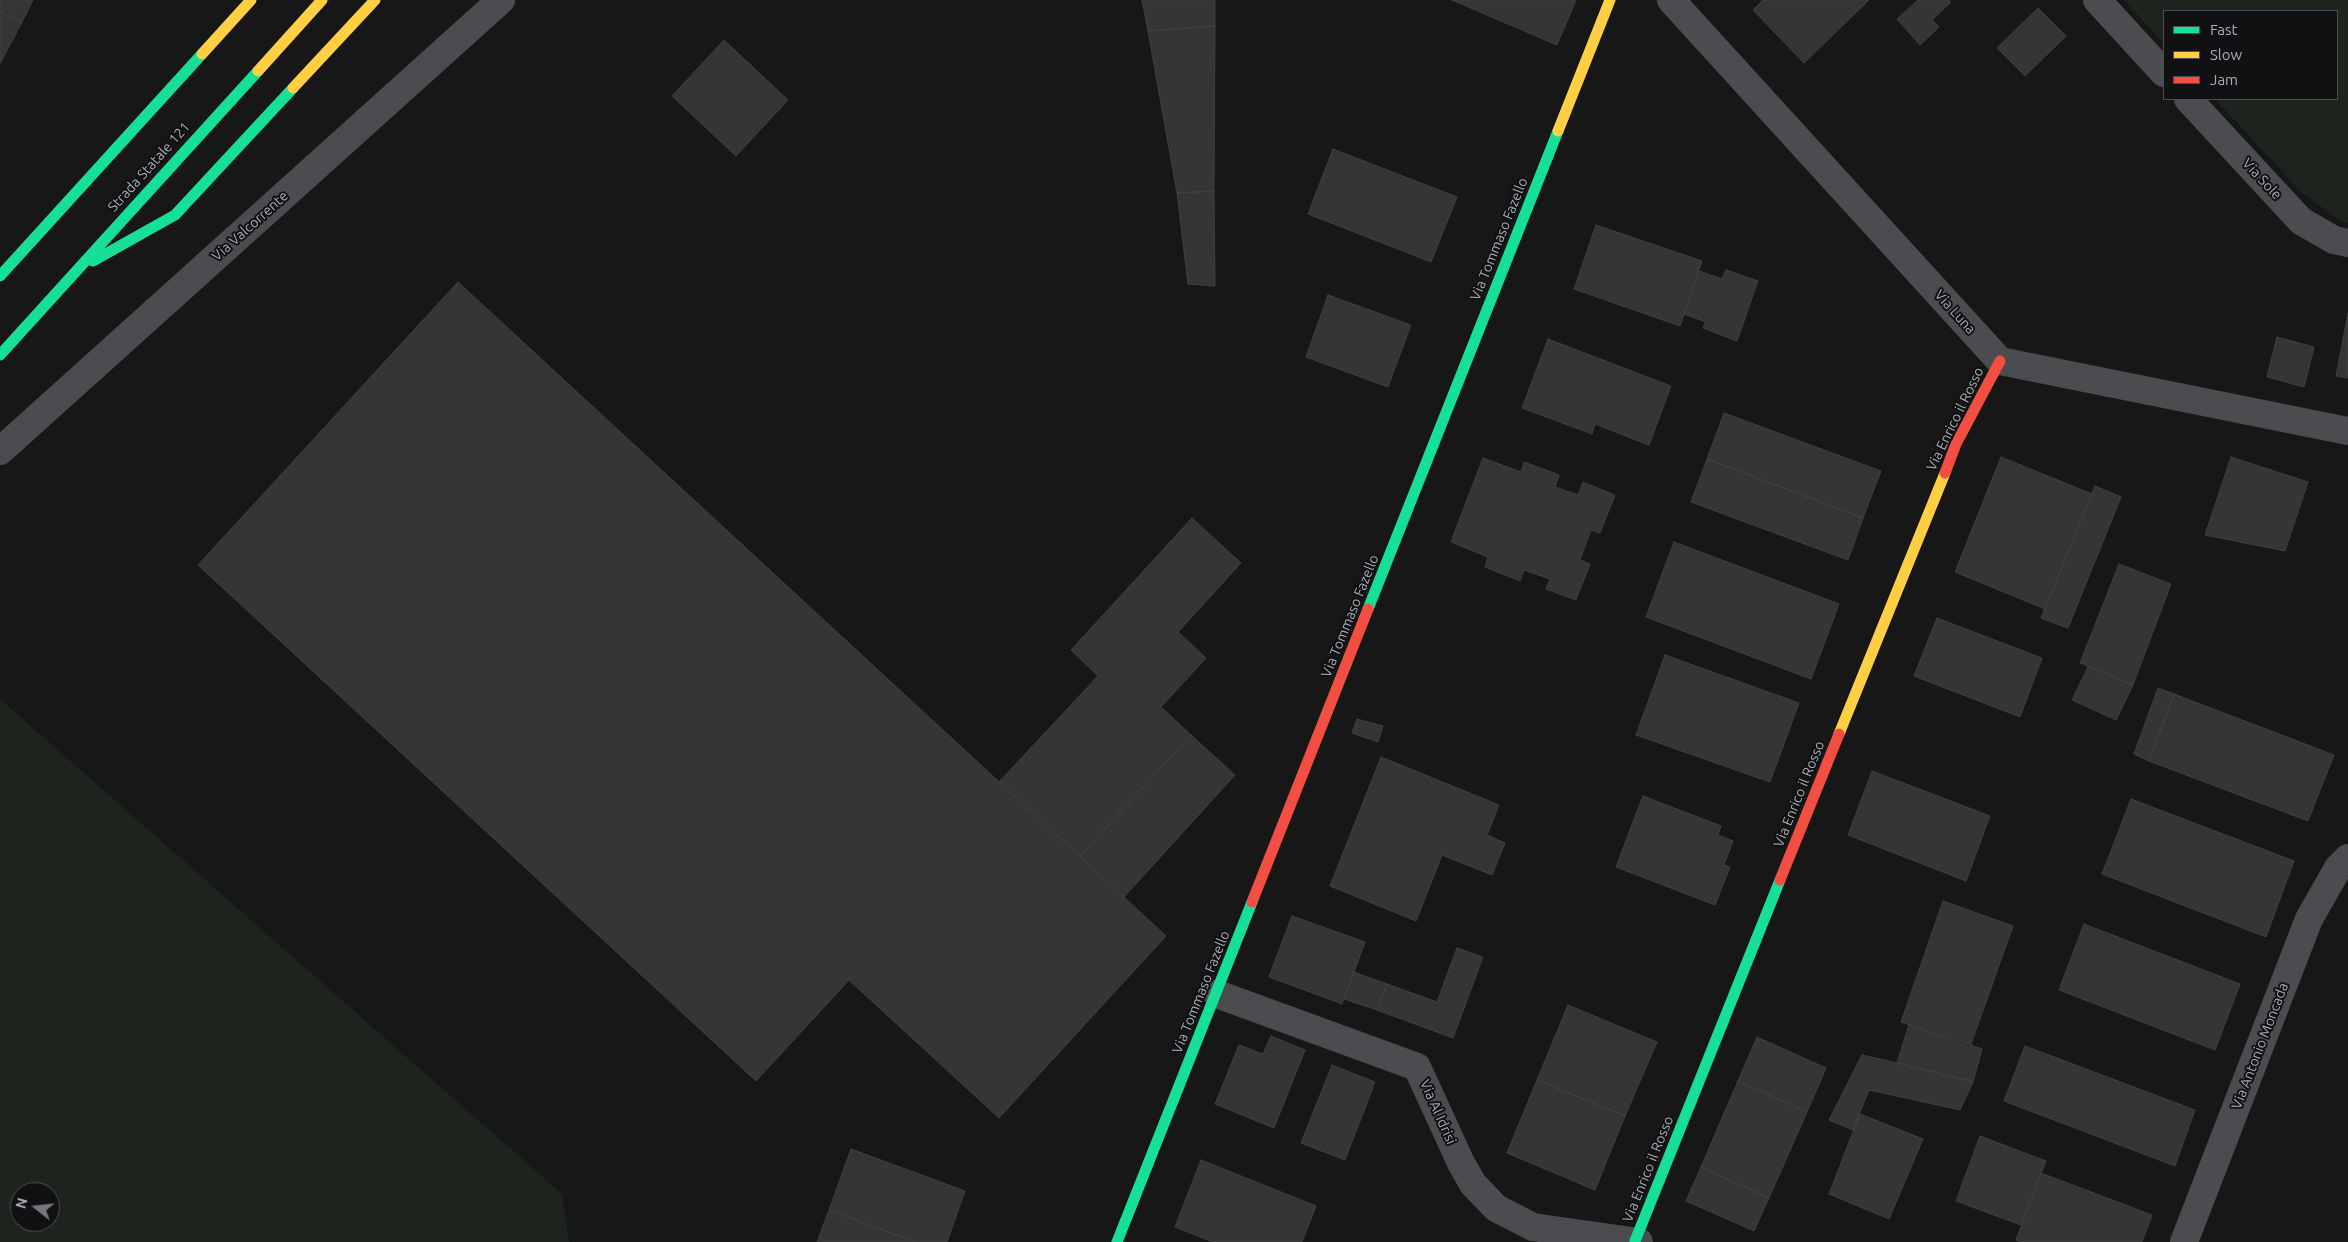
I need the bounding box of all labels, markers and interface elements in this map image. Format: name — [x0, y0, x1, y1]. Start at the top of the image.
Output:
legend — [2163, 10, 2338, 100]
text: Fast — [2210, 21, 2237, 38]
text: Slow — [2210, 46, 2242, 63]
text: Jam — [2210, 71, 2238, 88]
street label: Strada Statale 121 — [104, 119, 194, 215]
street label: Via Sole — [2239, 155, 2285, 203]
street label: Via Tommaso Fazello — [1467, 175, 1531, 303]
street label: Via Valcorrente — [208, 187, 292, 265]
street label: Via Luna — [1931, 287, 1979, 337]
street label: Via Enrico il Rosso — [1923, 365, 1987, 473]
street label: Via Tommaso Fazello — [1318, 552, 1382, 680]
street label: Via Enrico il Rosso — [1770, 738, 1828, 850]
street label: Via Tommaso Fazello — [1169, 928, 1233, 1056]
street label: Via Antonio Moncada — [2228, 980, 2292, 1112]
street label: Via Al Idrisi — [1416, 1077, 1460, 1147]
street label: Via Enrico il Rosso — [1619, 1113, 1677, 1225]
north arrow — [10, 1182, 60, 1232]
text: N — [12, 1196, 31, 1210]

